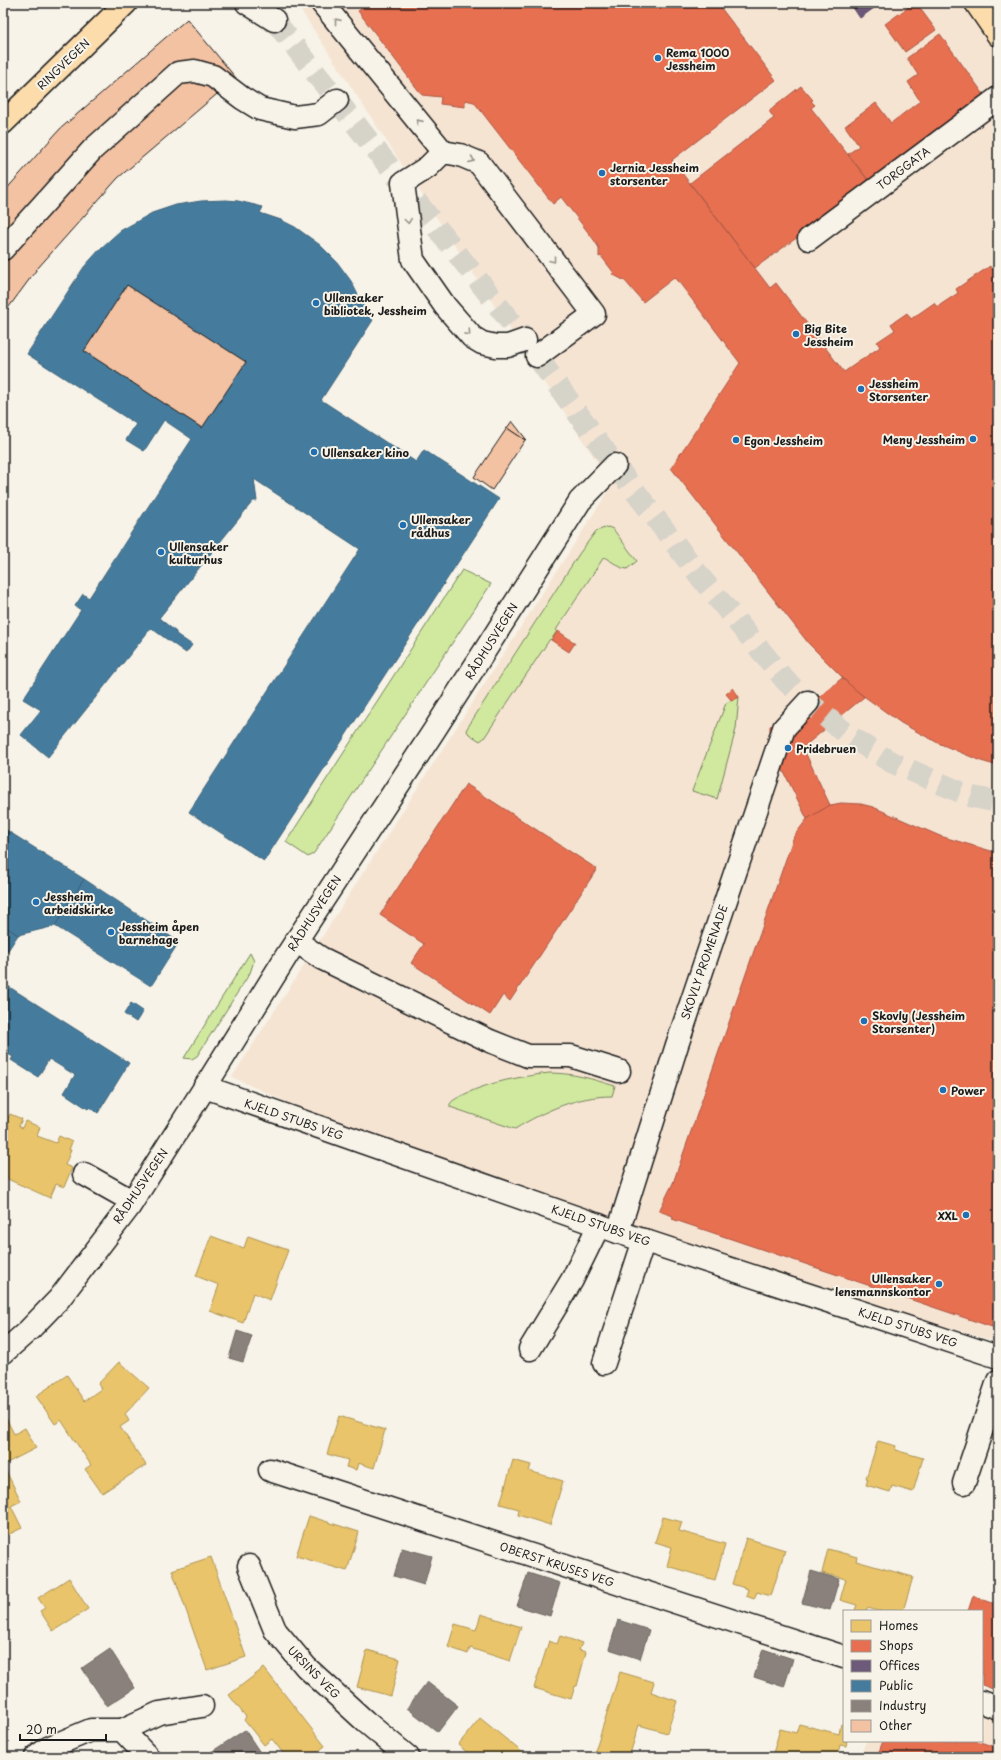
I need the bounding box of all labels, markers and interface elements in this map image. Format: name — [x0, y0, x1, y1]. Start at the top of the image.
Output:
one-way arrow — [334, 18, 341, 25]
street label: RINGVEGEN — [33, 35, 93, 93]
place label: Rema 1000 Jessheim — [666, 44, 729, 74]
marker: Rema 1000 Jessheim — [653, 53, 663, 63]
one-way arrow — [416, 119, 423, 126]
street label: TORGGATA — [873, 142, 933, 194]
one-way arrow — [468, 155, 475, 163]
place label: Jernia Jessheim storsenter — [610, 159, 699, 189]
marker: Jernia Jessheim storsenter — [597, 168, 607, 178]
one-way arrow — [403, 218, 412, 224]
one-way arrow — [548, 256, 556, 263]
place label: Ullensaker bibliotek, Jessheim — [324, 289, 427, 319]
marker: Ullensaker bibliotek, Jessheim — [311, 298, 321, 308]
place label: Big Bite Jessheim — [804, 320, 854, 350]
one-way arrow — [463, 328, 470, 335]
marker: Big Bite Jessheim — [791, 329, 801, 339]
place label: Jessheim Storsenter — [869, 375, 928, 405]
marker: Jessheim Storsenter — [856, 384, 866, 394]
place label: Meny Jessheim — [883, 431, 965, 448]
place label: Egon Jessheim — [744, 432, 823, 449]
marker: Meny Jessheim — [968, 434, 978, 444]
marker: Egon Jessheim — [731, 435, 741, 445]
place label: Ullensaker kino — [322, 444, 409, 461]
marker: Ullensaker kino — [309, 447, 319, 457]
place label: Ullensaker rådhus — [411, 511, 471, 541]
marker: Ullensaker rådhus — [398, 520, 408, 530]
place label: Ullensaker kulturhus — [169, 538, 229, 568]
marker: Ullensaker kulturhus — [156, 547, 166, 557]
street label: RÅDHUSVEGEN — [461, 599, 521, 683]
place label: Pridebruen — [796, 740, 856, 757]
marker: Pridebruen — [783, 743, 793, 753]
street label: RÅDHUSVEGEN — [283, 872, 345, 954]
place label: Jessheim arbeidskirke — [44, 888, 113, 918]
marker: Jessheim arbeidskirke — [31, 897, 41, 907]
street label: SKOVLY PROMENADE — [676, 902, 732, 1022]
place label: Jessheim åpen barnehage — [119, 918, 199, 948]
marker: Jessheim åpen barnehage — [106, 927, 116, 937]
place label: Skovly (Jessheim Storsenter) — [872, 1007, 965, 1037]
marker: Skovly (Jessheim Storsenter) — [859, 1016, 869, 1026]
place label: Power — [951, 1082, 985, 1099]
marker: Power — [938, 1085, 948, 1095]
street label: KJELD STUBS VEG — [242, 1094, 346, 1144]
street label: RÅDHUSVEGEN — [108, 1145, 172, 1227]
street label: KJELD STUBS VEG — [549, 1200, 653, 1250]
place label: XXL — [936, 1207, 959, 1224]
marker: XXL — [961, 1210, 971, 1220]
place label: Ullensaker lensmannskontor — [835, 1270, 931, 1300]
marker: Ullensaker lensmannskontor — [934, 1279, 944, 1289]
street label: KJELD STUBS VEG — [856, 1303, 960, 1351]
street label: OBERST KRUSES VEG — [498, 1537, 616, 1591]
legend — [843, 1610, 983, 1742]
text: Homes — [879, 1616, 918, 1634]
text: Shops — [879, 1636, 914, 1654]
street label: URSINS VEG — [284, 1642, 344, 1702]
text: Offices — [879, 1656, 920, 1674]
text: Public — [879, 1676, 913, 1694]
text: Industry — [879, 1696, 927, 1714]
scale bar — [20, 1716, 106, 1742]
text: Other — [879, 1716, 912, 1734]
text: 20 m — [26, 1720, 57, 1738]

